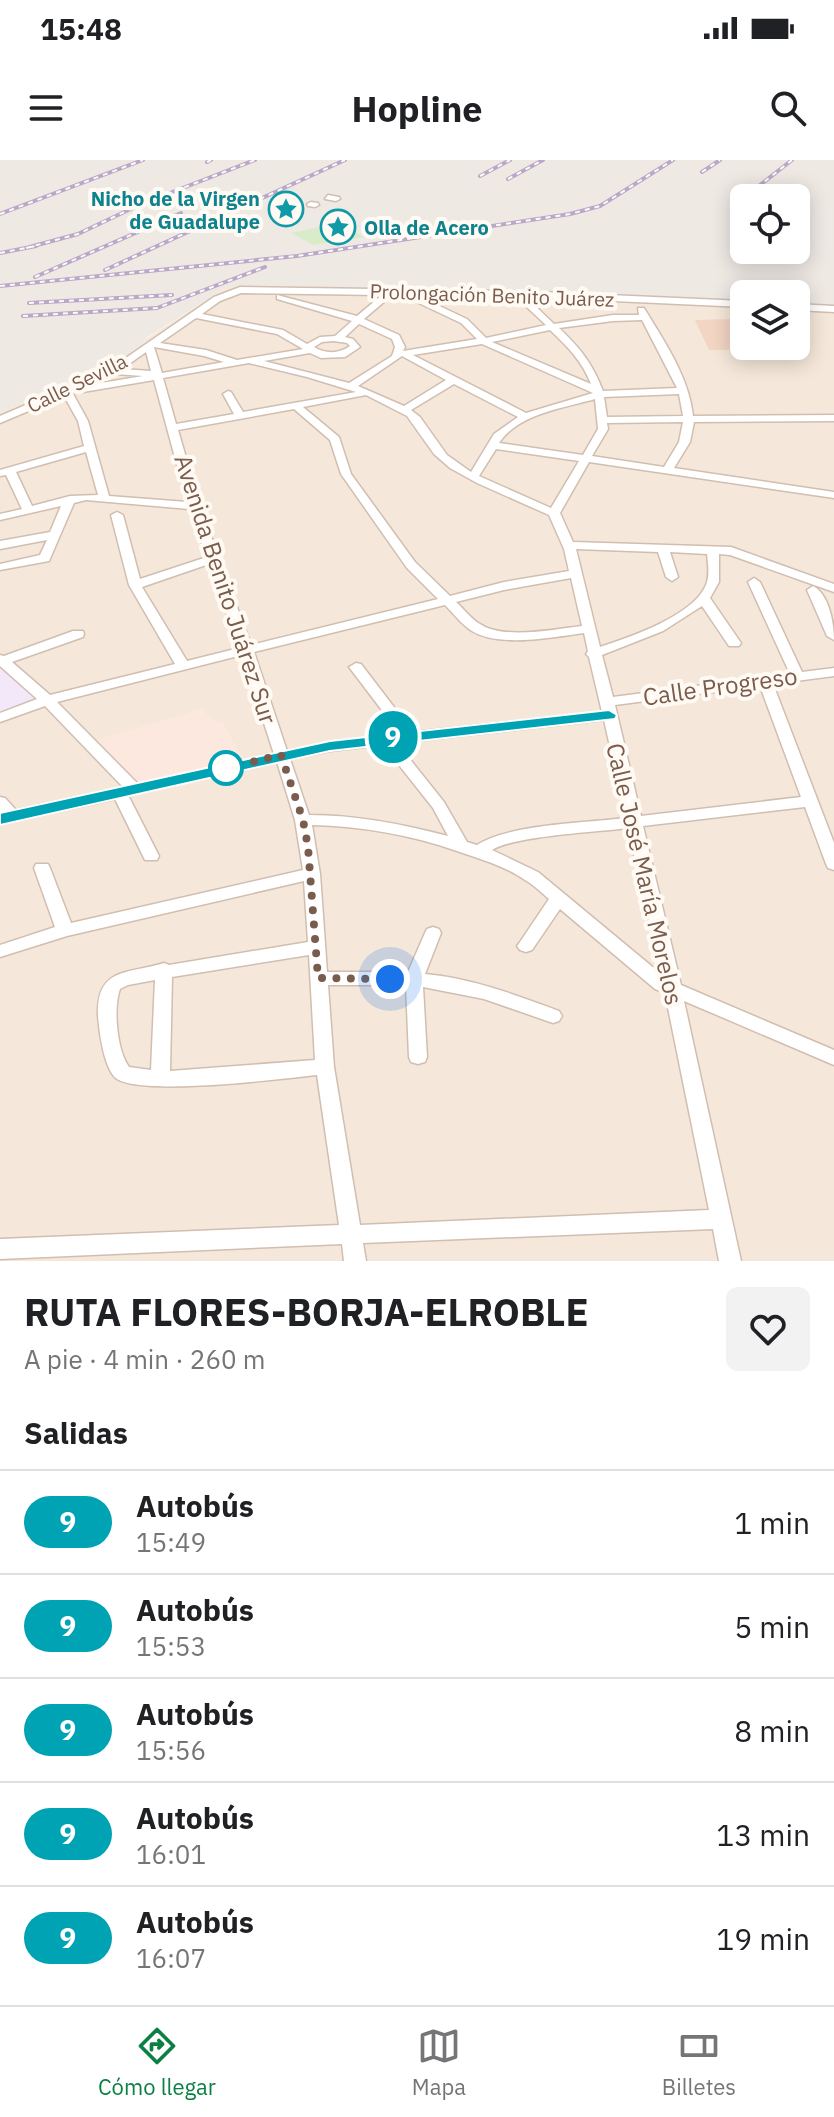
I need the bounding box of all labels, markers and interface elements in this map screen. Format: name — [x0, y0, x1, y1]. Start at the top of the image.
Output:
text: 15:48 — [40, 9, 122, 48]
text: Hopline — [351, 85, 483, 132]
icon: menu — [24, 86, 68, 130]
icon: search — [766, 86, 810, 130]
map controls — [730, 184, 810, 360]
button: locate — [730, 184, 810, 264]
place label: Nicho de la Virgen de Guadalupe — [91, 185, 260, 235]
place icon: Nicho de la Virgen de Guadalupe — [267, 190, 305, 228]
place icon: Olla de Acero — [319, 208, 357, 246]
place label: Olla de Acero — [364, 214, 489, 241]
street label: Prolongación Benito Juárez — [369, 277, 615, 313]
button: layers — [730, 280, 810, 360]
street label: Calle Sevilla — [22, 347, 132, 419]
street label: Avenida Benito Juárez Sur — [167, 450, 285, 728]
street label: Calle Progreso — [641, 659, 799, 713]
line badge: 9 — [367, 711, 419, 763]
text: 9 — [385, 718, 401, 755]
street label: Calle José María Morelos — [599, 740, 691, 1008]
unlabelled marker — [209, 751, 243, 785]
your location — [370, 959, 410, 999]
text: RUTA FLORES-BORJA-ELROBLE — [24, 1287, 589, 1336]
button: heart — [726, 1287, 810, 1371]
text: A pie · 4 min · 260 m — [24, 1342, 266, 1376]
text: Salidas — [24, 1413, 128, 1452]
text: Autobús — [136, 1486, 254, 1525]
text: 9 — [60, 1503, 76, 1540]
text: 1 min — [734, 1503, 810, 1542]
text: 15:49 — [136, 1525, 206, 1559]
text: Autobús — [136, 1590, 254, 1629]
text: 9 — [60, 1607, 76, 1644]
text: 5 min — [734, 1607, 810, 1646]
text: 15:53 — [136, 1629, 206, 1663]
text: Autobús — [136, 1694, 254, 1733]
text: 9 — [60, 1711, 76, 1748]
text: 8 min — [734, 1711, 810, 1750]
text: 15:56 — [136, 1733, 206, 1767]
text: Autobús — [136, 1798, 254, 1837]
text: 9 — [60, 1815, 76, 1852]
text: 13 min — [716, 1815, 810, 1854]
text: 16:01 — [136, 1837, 206, 1871]
text: Autobús — [136, 1902, 254, 1941]
text: 9 — [60, 1919, 76, 1956]
text: 19 min — [716, 1919, 810, 1958]
text: 16:07 — [136, 1941, 206, 1975]
tab: Cómo llegar — [98, 2024, 216, 2101]
tab: Mapa — [412, 2024, 466, 2101]
tab: Billetes — [662, 2024, 736, 2101]

